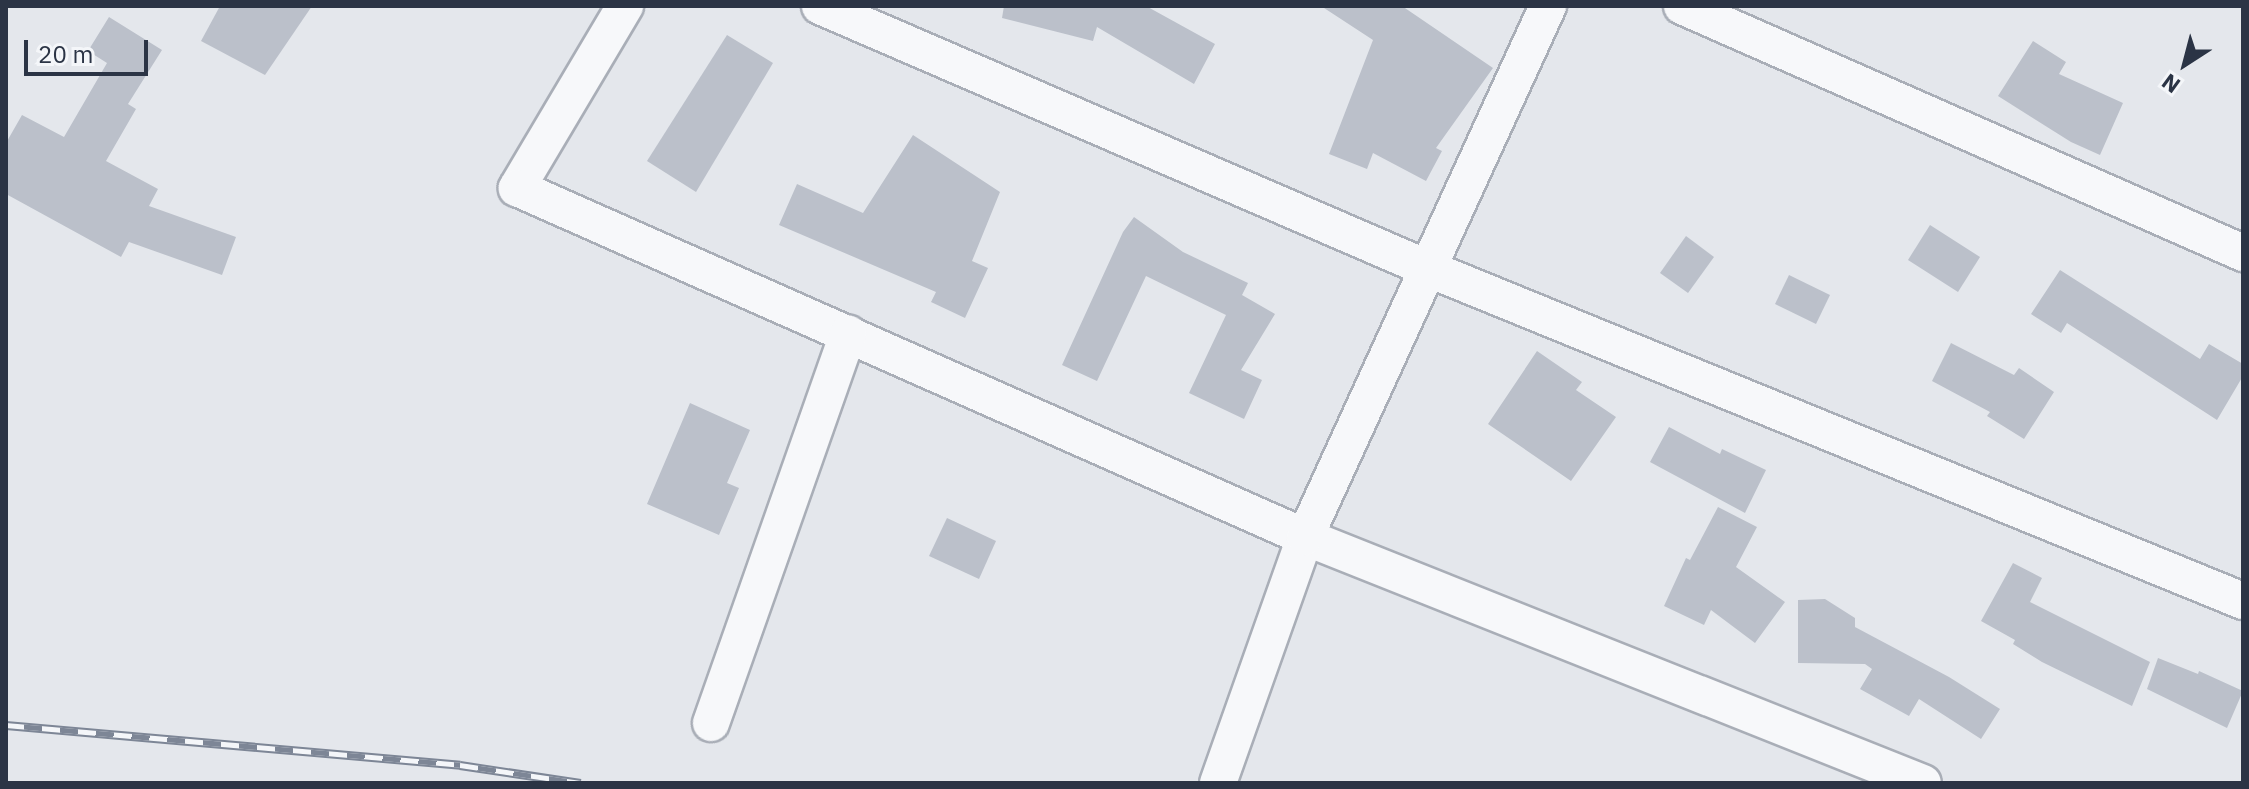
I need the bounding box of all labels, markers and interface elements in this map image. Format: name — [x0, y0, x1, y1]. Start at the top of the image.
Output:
scale bar — [28, 24, 152, 74]
north arrow — [2145, 24, 2225, 104]
text: 20 m — [38, 38, 93, 70]
text: N — [2156, 67, 2186, 100]

